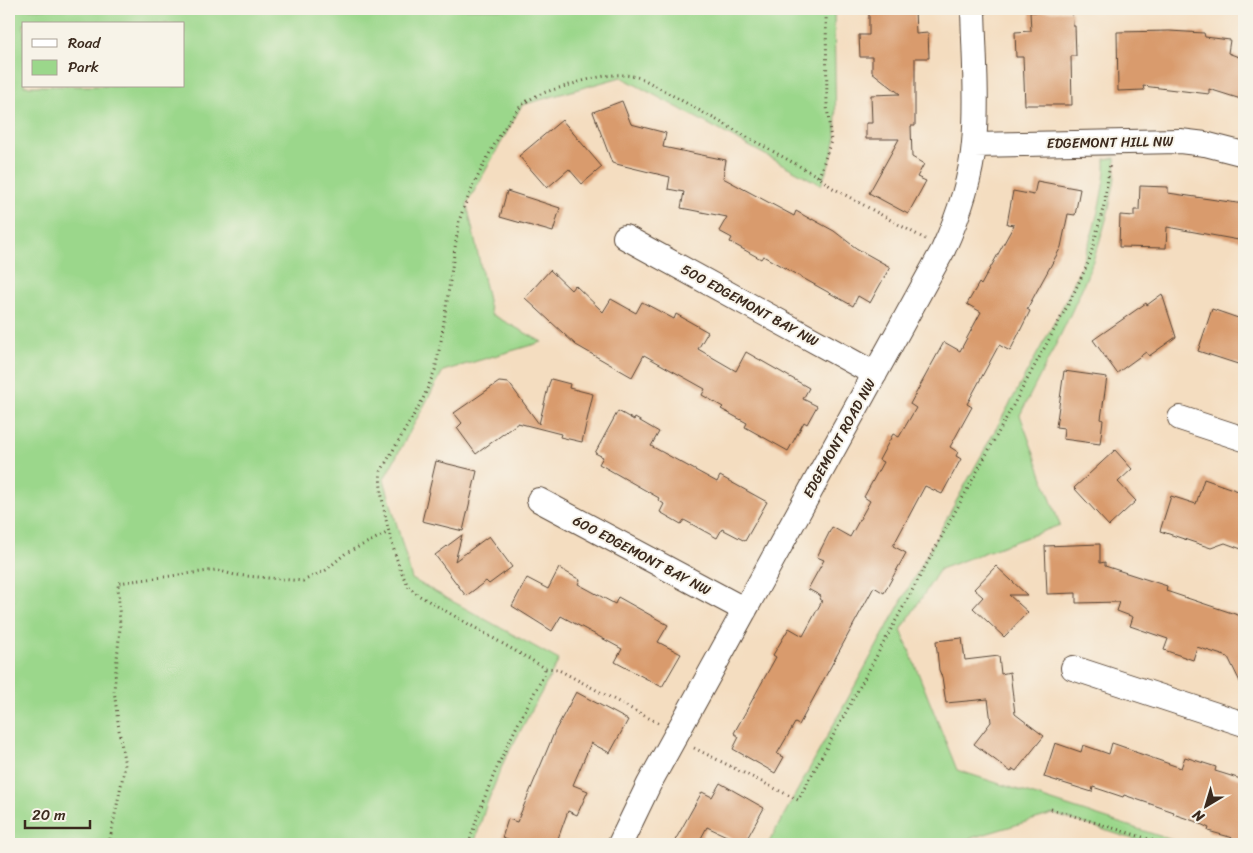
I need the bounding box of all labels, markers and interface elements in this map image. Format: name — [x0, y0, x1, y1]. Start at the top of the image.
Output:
legend — [22, 22, 185, 88]
text: Road — [68, 30, 101, 56]
text: Park — [68, 54, 99, 80]
street label: EDGEMONT HILL NW — [1047, 129, 1174, 156]
street label: 500 EDGEMONT BAY NW — [676, 257, 823, 354]
street label: EDGEMONT ROAD NW — [796, 374, 883, 503]
street label: 600 EDGEMONT BAY NW — [568, 508, 715, 603]
north arrow — [1180, 780, 1230, 830]
scale bar — [25, 798, 90, 830]
text: 20 m — [32, 802, 66, 828]
text: N — [1187, 803, 1211, 829]

